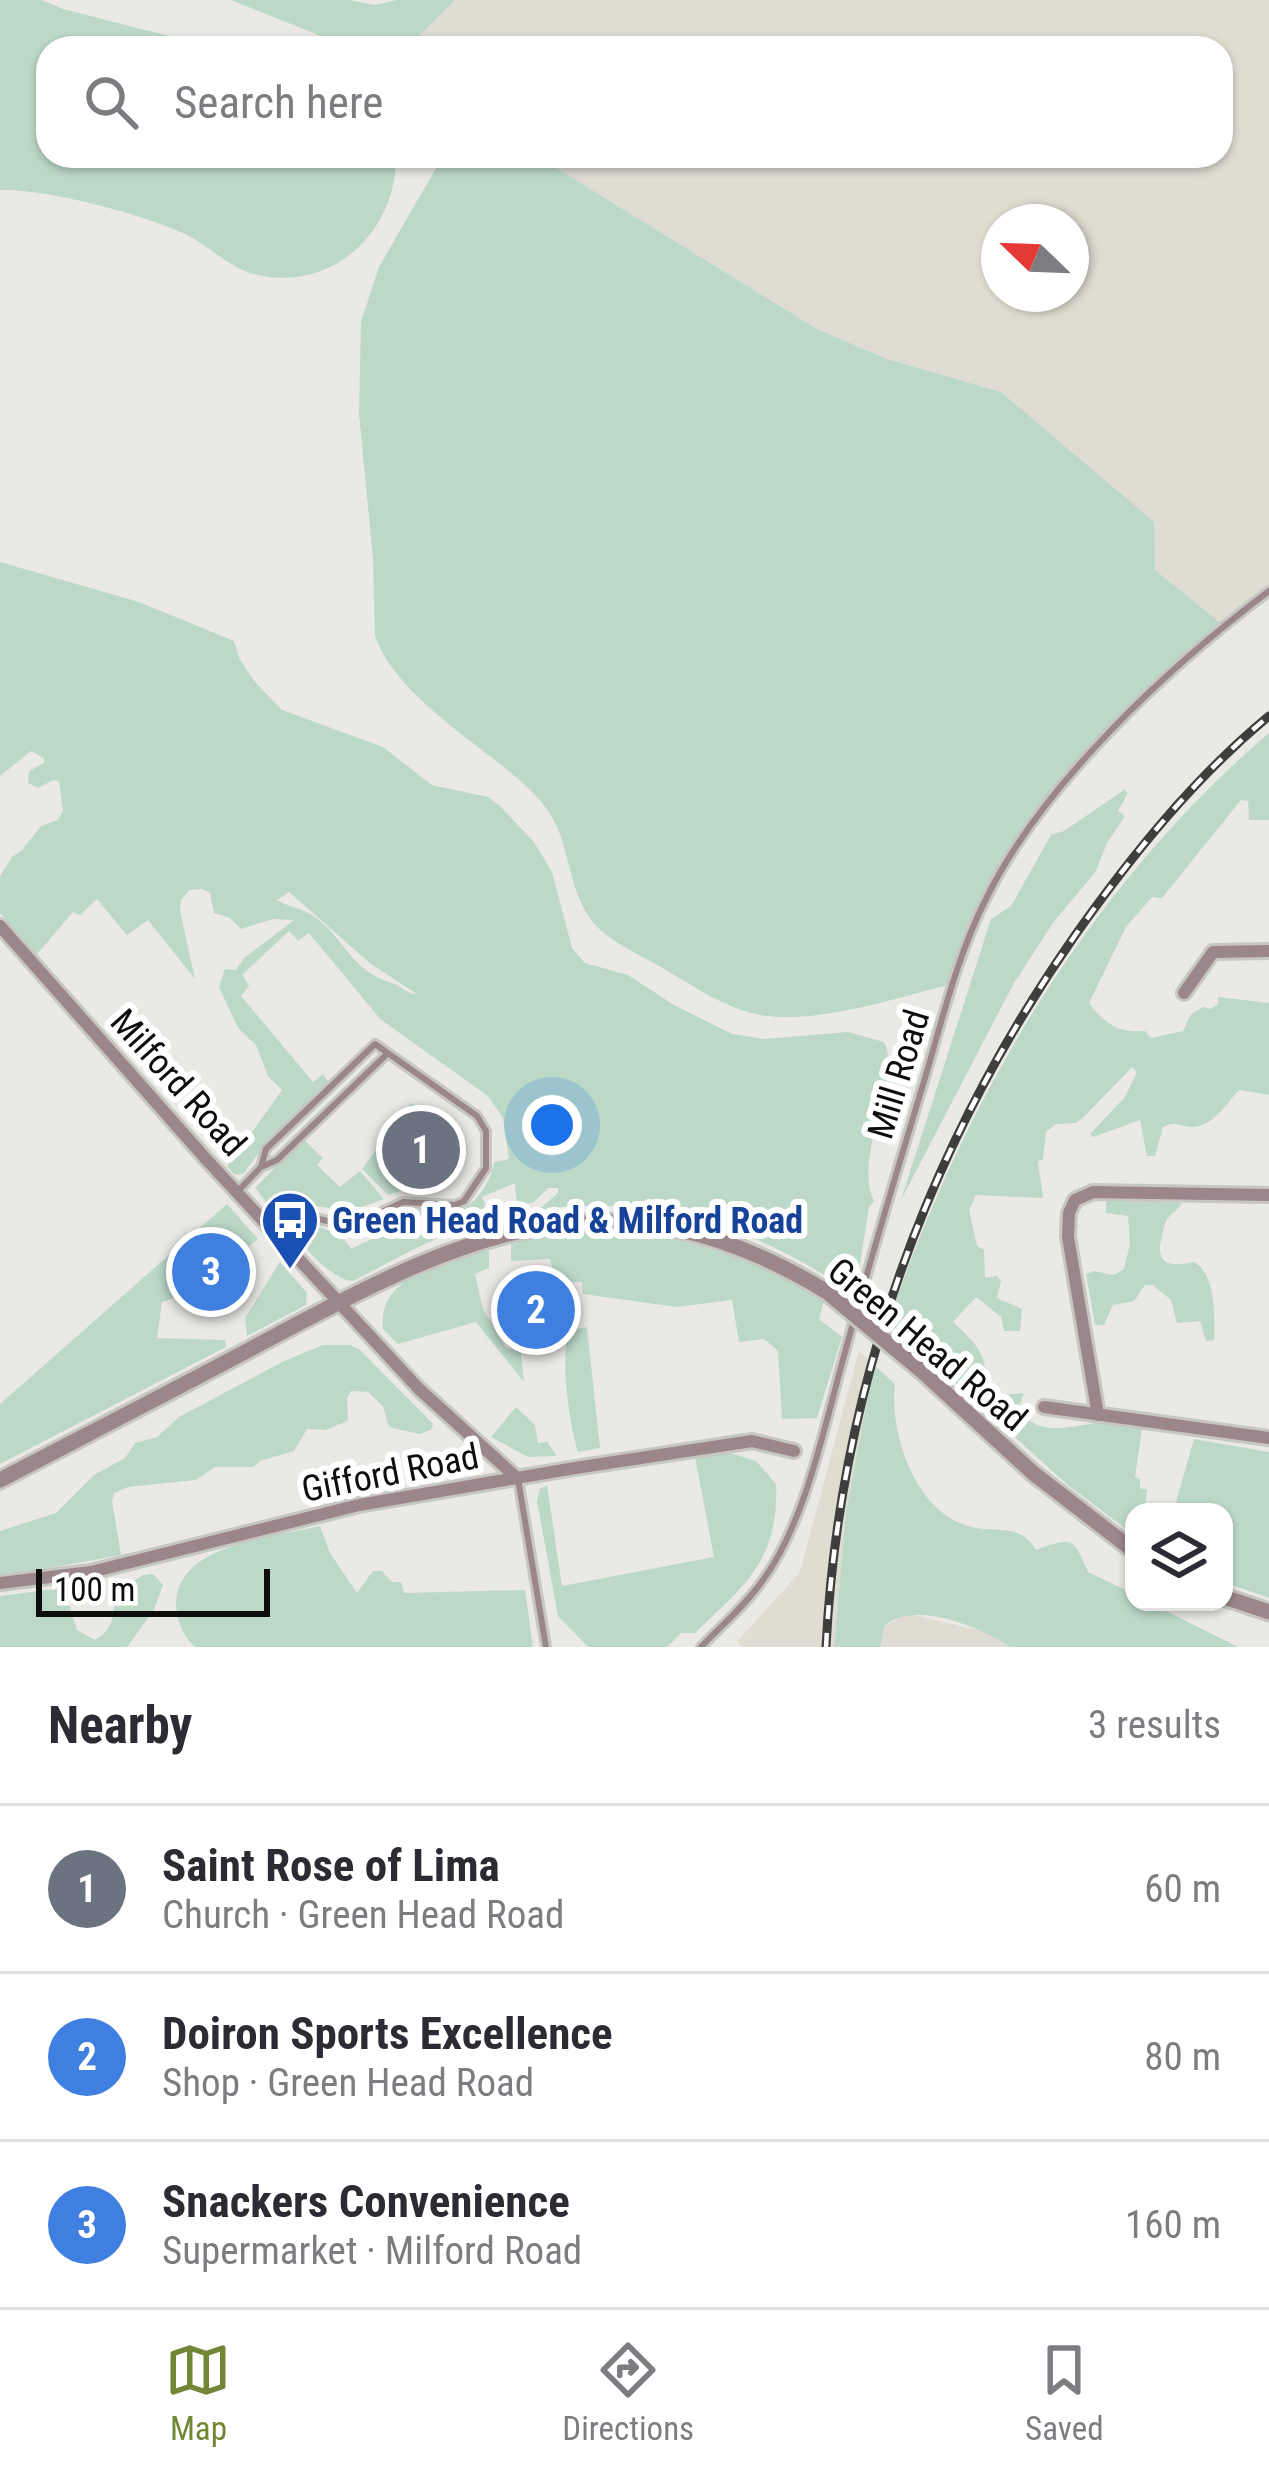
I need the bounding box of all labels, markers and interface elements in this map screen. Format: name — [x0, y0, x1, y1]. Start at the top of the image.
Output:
search box — [36, 36, 1233, 168]
icon: search — [78, 69, 144, 135]
text: Search here — [174, 76, 383, 129]
north arrow — [981, 204, 1089, 312]
street label: Milford Road — [102, 1001, 255, 1164]
street label: Mill Road — [859, 1005, 938, 1144]
your location — [522, 1095, 582, 1155]
pin: 1 — [382, 1105, 460, 1195]
bus stop icon: Green Head Road & Milford Road — [259, 1189, 321, 1271]
place label: Green Head Road & Milford Road — [332, 1200, 803, 1242]
pin: 3 — [172, 1227, 250, 1317]
street label: Green Head Road — [820, 1250, 1035, 1440]
pin: 2 — [497, 1265, 575, 1355]
street label: Gifford Road — [298, 1435, 482, 1511]
map controls — [1125, 1503, 1233, 1611]
button: layers — [1125, 1503, 1233, 1611]
scale bar — [36, 1563, 270, 1616]
text: 100 m — [54, 1570, 135, 1609]
text: Nearby — [48, 1696, 192, 1755]
text: 3 results — [1088, 1702, 1221, 1748]
text: Saint Rose of Lima — [162, 1839, 500, 1892]
text: 1 — [77, 1866, 97, 1912]
text: 60 m — [1144, 1866, 1221, 1912]
text: Church · Green Head Road — [162, 1892, 564, 1938]
text: Doiron Sports Excellence — [162, 2007, 613, 2060]
text: 2 — [77, 2034, 97, 2080]
text: 80 m — [1144, 2034, 1221, 2080]
text: Shop · Green Head Road — [162, 2060, 534, 2106]
text: Snackers Convenience — [162, 2175, 570, 2228]
text: 3 — [77, 2202, 97, 2248]
text: 160 m — [1125, 2202, 1221, 2248]
text: Supermarket · Milford Road — [162, 2228, 582, 2274]
tab: Map — [165, 2337, 231, 2448]
tab: Directions — [562, 2337, 694, 2448]
tab: Saved — [1025, 2337, 1104, 2448]

